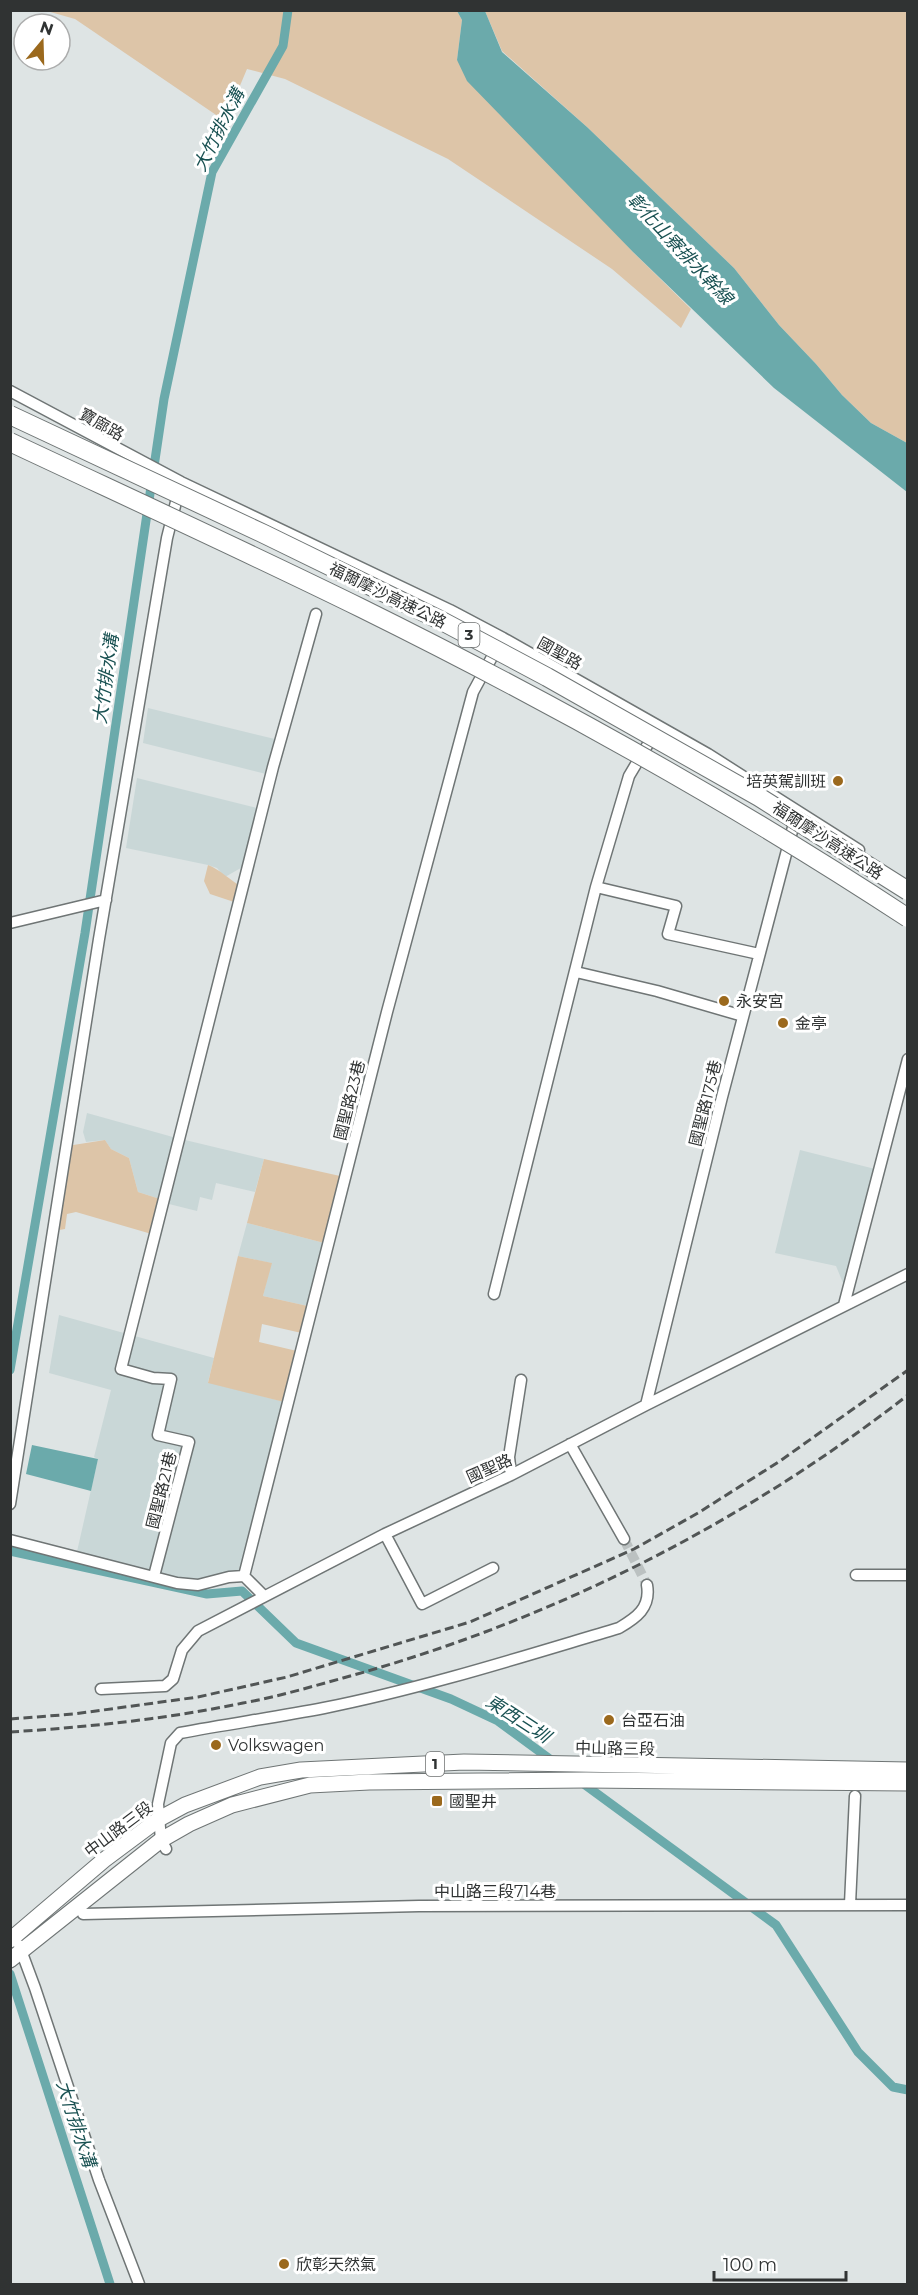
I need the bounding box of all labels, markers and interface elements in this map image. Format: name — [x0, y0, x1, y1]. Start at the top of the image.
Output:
north arrow — [12, 12, 72, 72]
text: N — [38, 17, 56, 39]
water label: 大竹排水溝 — [189, 82, 251, 175]
water label: 彰化山寮排水幹線 — [623, 189, 739, 311]
street label: 寶廍路 — [76, 404, 127, 444]
street label: 福爾摩沙高速公路 — [326, 559, 449, 632]
road number: 3 — [458, 623, 480, 647]
water label: 大竹排水溝 — [89, 630, 124, 725]
street label: 國聖路 — [534, 633, 585, 673]
place label: 培英駕訓班 — [746, 772, 826, 791]
marker: 培英駕訓班 — [831, 774, 845, 788]
street label: 福爾摩沙高速公路 — [769, 798, 887, 883]
place label: 永安宮 — [736, 992, 784, 1011]
marker: 永安宮 — [717, 994, 731, 1008]
place label: 金亭 — [795, 1014, 827, 1033]
marker: 金亭 — [776, 1016, 790, 1030]
street label: 國聖路23巷 — [330, 1058, 369, 1142]
street label: 國聖路175巷 — [686, 1058, 725, 1148]
street label: 國聖路21巷 — [143, 1450, 180, 1531]
street label: 國聖路 — [463, 1450, 515, 1487]
water label: 東西三圳 — [482, 1690, 557, 1749]
place label: 台亞石油 — [621, 1711, 685, 1730]
marker: 台亞石油 — [602, 1713, 616, 1727]
place label: Volkswagen — [228, 1736, 324, 1755]
marker: Volkswagen — [209, 1738, 223, 1752]
street label: 中山路三段 — [575, 1738, 655, 1759]
road number: 1 — [426, 1752, 444, 1776]
place label: 國聖井 — [449, 1792, 497, 1811]
marker: 國聖井 — [430, 1794, 444, 1808]
street label: 中山路三段 — [81, 1798, 156, 1861]
street label: 中山路三段714巷 — [434, 1882, 556, 1901]
water label: 大竹排水溝 — [52, 2078, 101, 2173]
scale bar — [714, 2244, 846, 2282]
text: 100 m — [723, 2254, 777, 2276]
place label: 欣彰天然氣 — [296, 2255, 376, 2274]
marker: 欣彰天然氣 — [277, 2257, 291, 2271]

